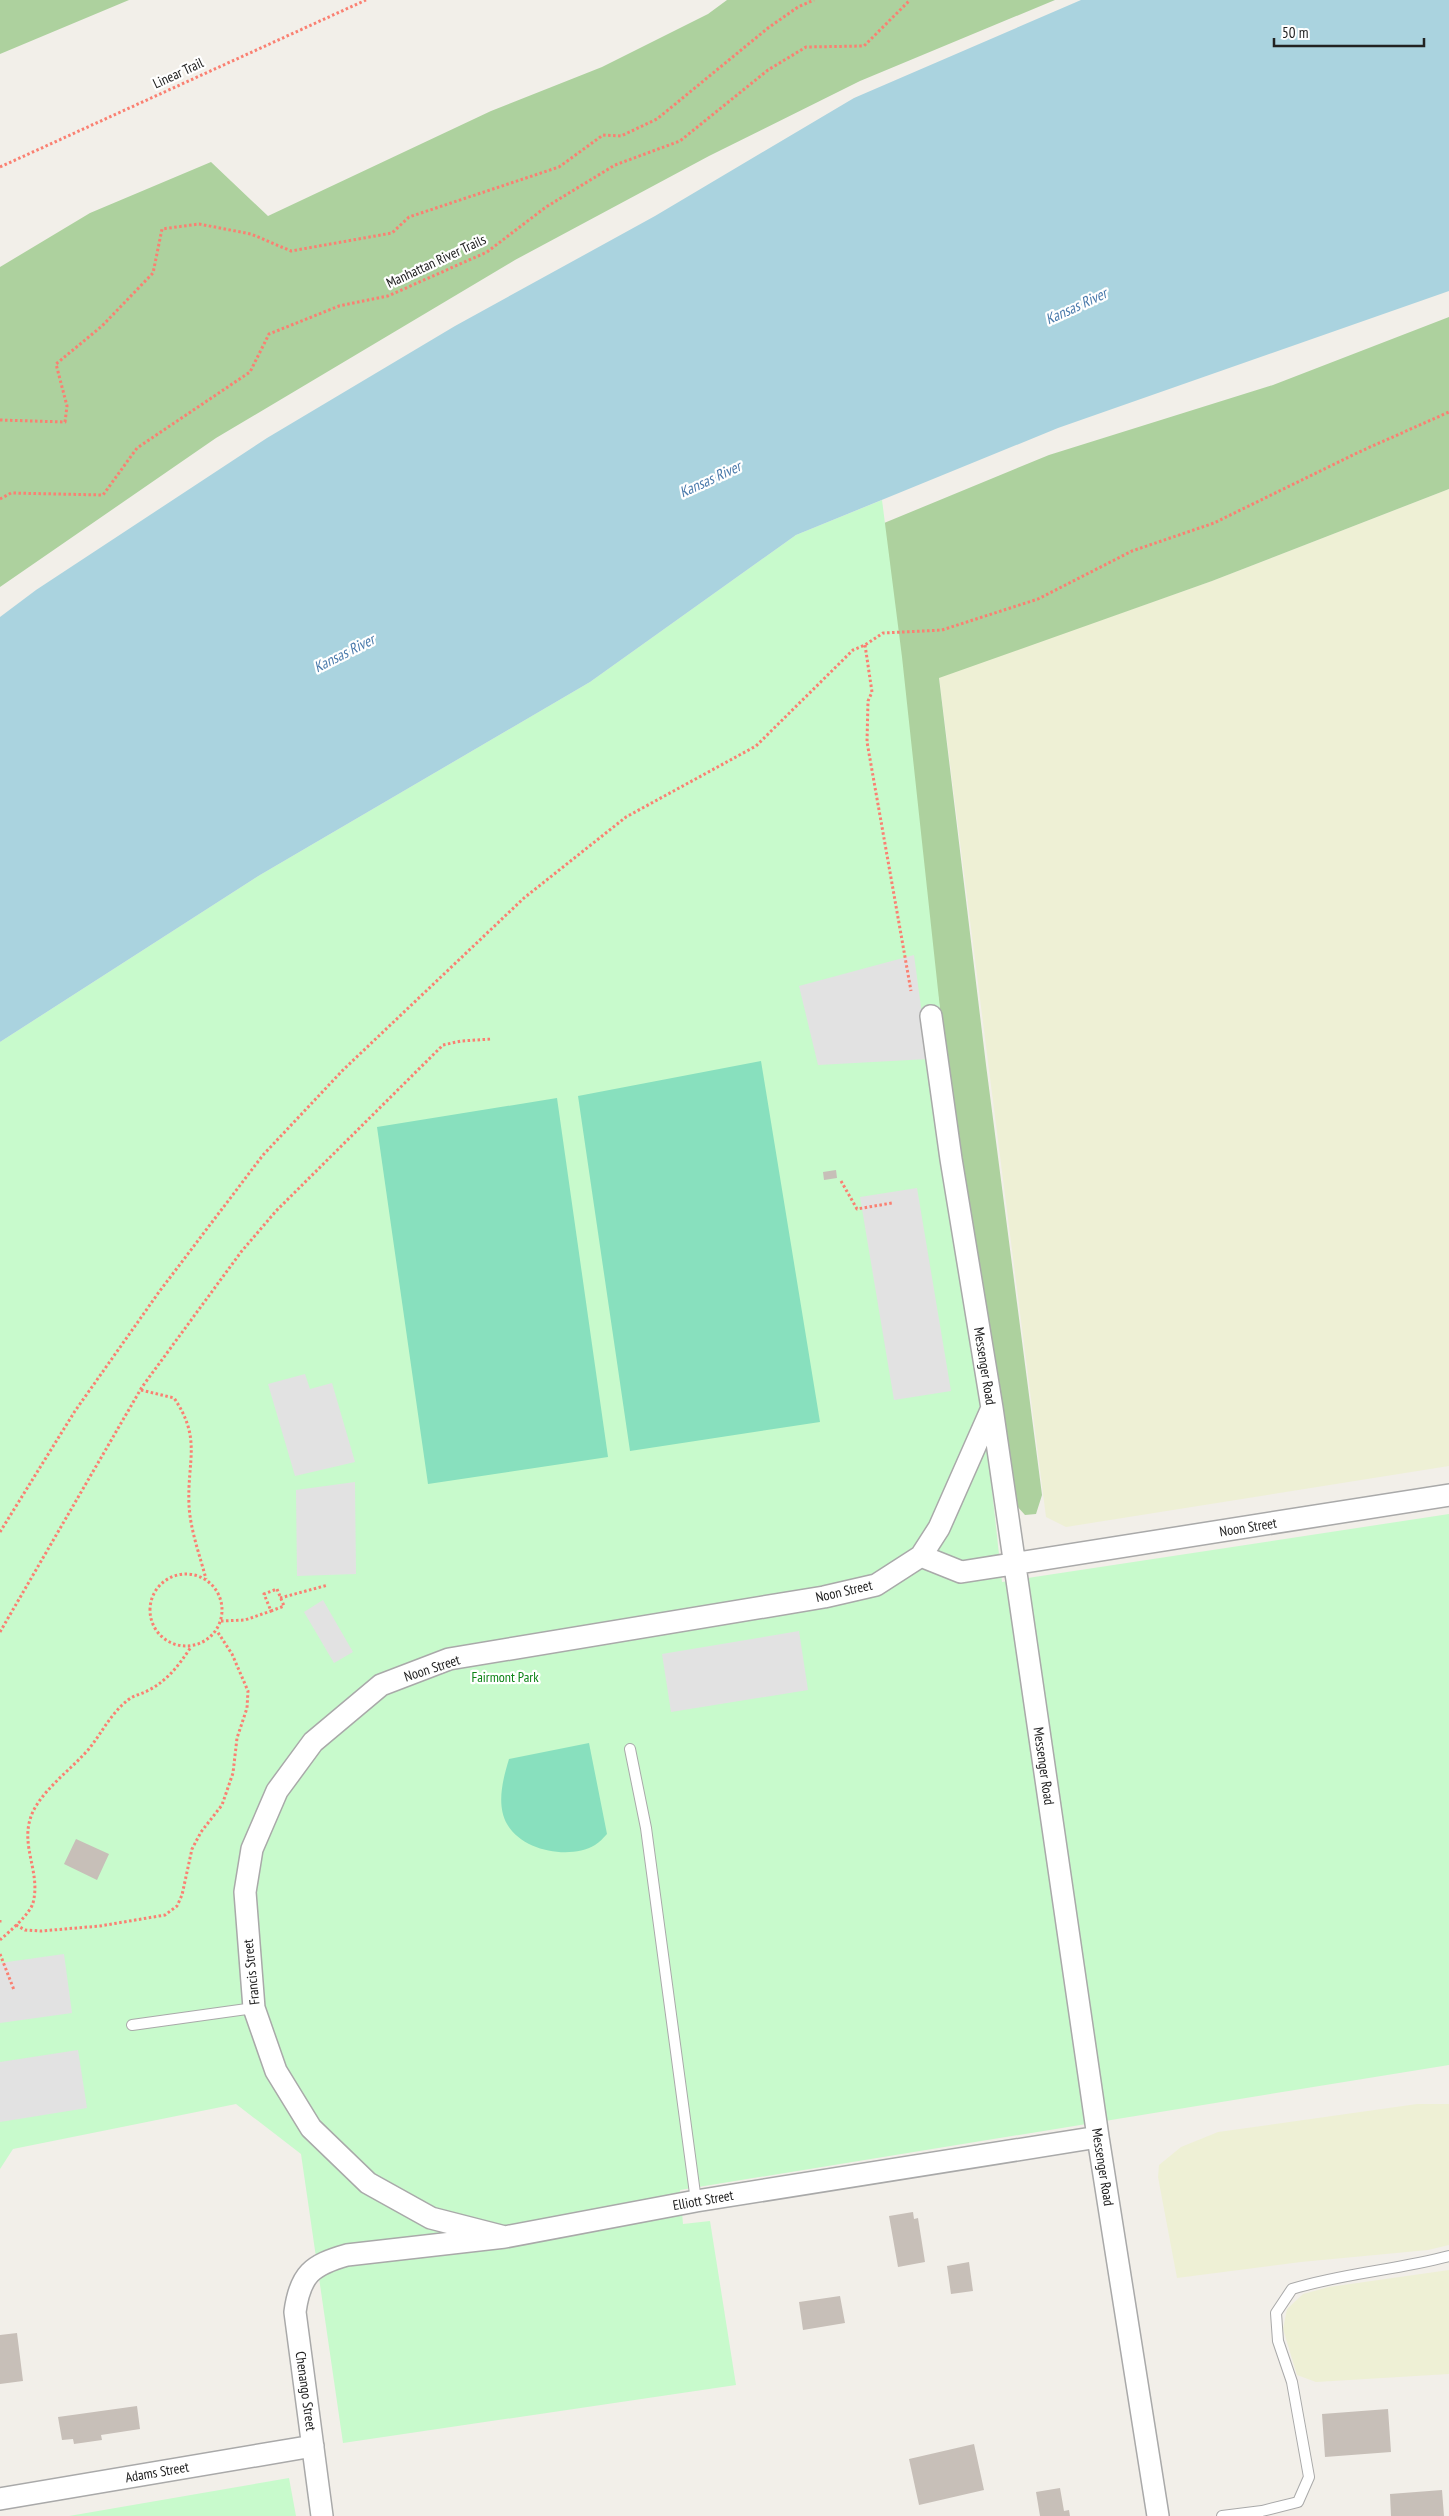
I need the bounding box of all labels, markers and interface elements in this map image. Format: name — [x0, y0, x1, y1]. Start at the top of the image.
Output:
scale bar — [1274, 15, 1424, 47]
text: 50 m — [1282, 23, 1308, 42]
street label: Linear Trail — [150, 53, 207, 92]
street label: Manhattan River Trails — [383, 230, 489, 292]
water label: Kansas River — [1042, 283, 1111, 328]
water label: Kansas River — [676, 456, 745, 501]
water label: Kansas River — [310, 629, 379, 676]
street label: Messenger Road — [970, 1326, 1000, 1406]
street label: Noon Street — [1218, 1514, 1278, 1540]
street label: Noon Street — [814, 1576, 874, 1606]
street label: Noon Street — [402, 1650, 462, 1685]
park label: Fairmont Park — [471, 1668, 539, 1686]
street label: Messenger Road — [1030, 1726, 1058, 1806]
street label: Francis Street — [239, 1938, 263, 2006]
street label: Messenger Road — [1088, 2127, 1118, 2207]
street label: Elliott Street — [671, 2186, 735, 2214]
street label: Chenango Street — [292, 2350, 321, 2432]
street label: Adams Street — [124, 2458, 190, 2486]

